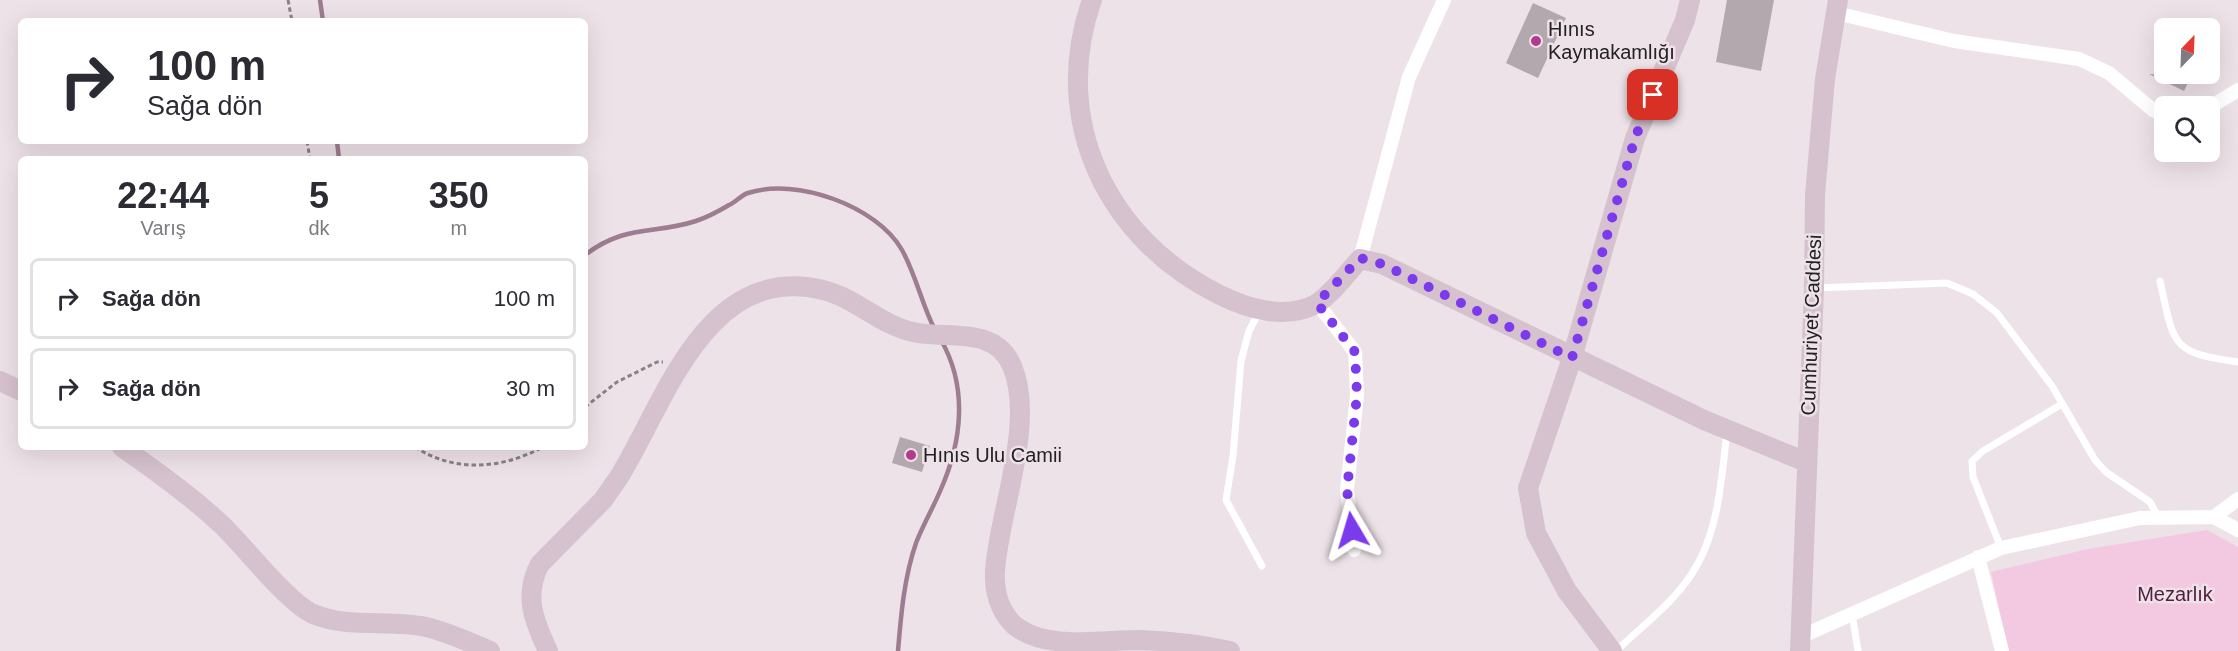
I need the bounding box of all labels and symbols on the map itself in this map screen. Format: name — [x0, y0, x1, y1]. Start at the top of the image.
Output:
place label: Hınıs Kaymakamlığı — [1548, 18, 1675, 63]
north arrow — [2154, 18, 2220, 84]
marker: Hınıs Kaymakamlığı — [1529, 34, 1543, 48]
pin — [1627, 69, 1678, 120]
street label: Cumhuriyet Caddesi — [1797, 234, 1825, 416]
place label: Hınıs Ulu Camii — [923, 444, 1062, 466]
marker: Hınıs Ulu Camii — [904, 448, 918, 462]
position arrow — [1320, 498, 1384, 562]
park label: Mezarlık — [2137, 583, 2214, 605]

